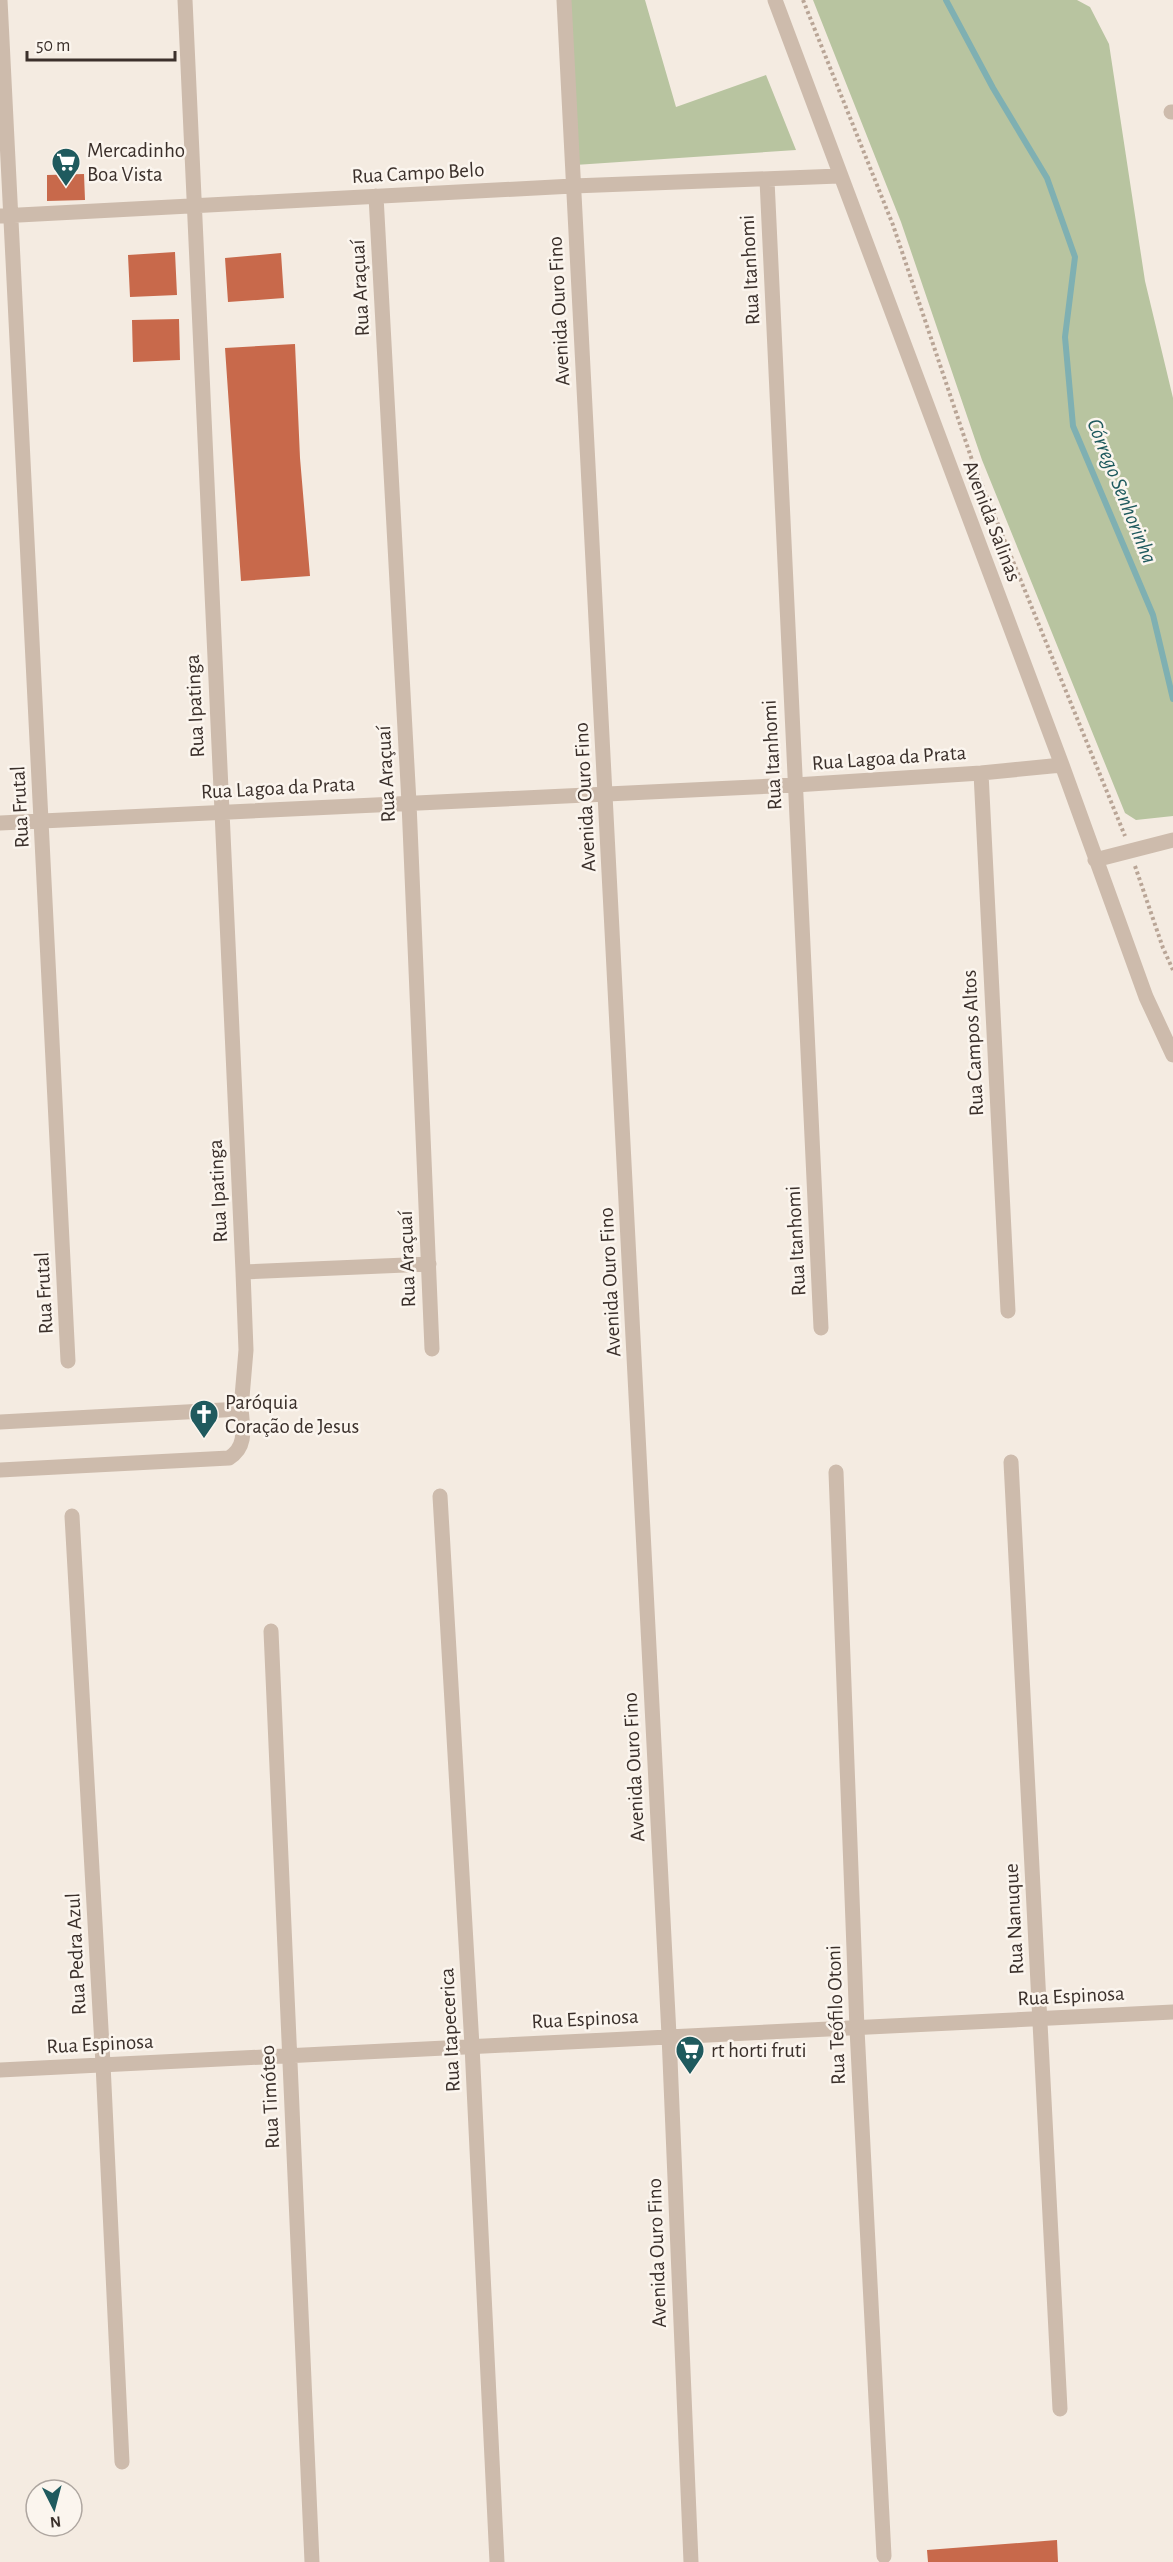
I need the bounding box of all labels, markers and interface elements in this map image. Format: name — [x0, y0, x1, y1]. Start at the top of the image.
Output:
scale bar — [27, 24, 176, 62]
text: 50 m — [36, 37, 70, 55]
place label: Mercadinho Boa Vista — [87, 140, 185, 185]
supermarket icon: Mercadinho Boa Vista — [50, 146, 82, 188]
street label: Rua Campo Belo — [351, 159, 485, 187]
street label: Rua Itanhomi — [737, 214, 763, 326]
street label: Avenida Ouro Fino — [545, 236, 573, 386]
street label: Rua Araçuaí — [347, 238, 373, 337]
water label: Córrego Senhorinha — [1083, 416, 1161, 566]
street label: Avenida Salinas — [959, 458, 1025, 584]
street label: Rua Ipatinga — [182, 654, 208, 758]
street label: Rua Itanhomi — [759, 699, 785, 811]
street label: Avenida Ouro Fino — [571, 722, 599, 872]
street label: Rua Araçuaí — [373, 724, 399, 823]
street label: Rua Lagoa da Prata — [811, 742, 967, 774]
street label: Rua Frutal — [7, 765, 33, 849]
street label: Rua Lagoa da Prata — [200, 773, 356, 803]
street label: Rua Campos Altos — [959, 969, 987, 1117]
street label: Rua Ipatinga — [205, 1139, 231, 1243]
street label: Rua Itanhomi — [783, 1185, 809, 1297]
street label: Avenida Ouro Fino — [596, 1207, 624, 1357]
street label: Rua Araçuaí — [395, 1209, 419, 1308]
street label: Rua Frutal — [31, 1251, 57, 1335]
place label: Paróquia Coração de Jesus — [225, 1392, 359, 1437]
church icon: Paróquia Coração de Jesus — [188, 1398, 220, 1440]
street label: Avenida Ouro Fino — [620, 1692, 648, 1842]
street label: Rua Nanuque — [1001, 1863, 1027, 1975]
street label: Rua Pedra Azul — [62, 1892, 90, 2016]
street label: Rua Teófilo Otoni — [823, 1945, 849, 2085]
street label: Rua Itapecerica — [436, 1967, 464, 2093]
street label: Rua Espinosa — [1017, 1983, 1125, 2009]
street label: Rua Espinosa — [531, 2006, 639, 2032]
street label: Rua Espinosa — [46, 2031, 154, 2057]
supermarket icon: rt horti fruti — [674, 2034, 706, 2076]
place label: rt horti fruti — [711, 2040, 807, 2061]
street label: Rua Timóteo — [257, 2045, 283, 2149]
street label: Avenida Ouro Fino — [644, 2178, 670, 2328]
north arrow — [24, 2478, 84, 2538]
text: N — [49, 2513, 62, 2530]

